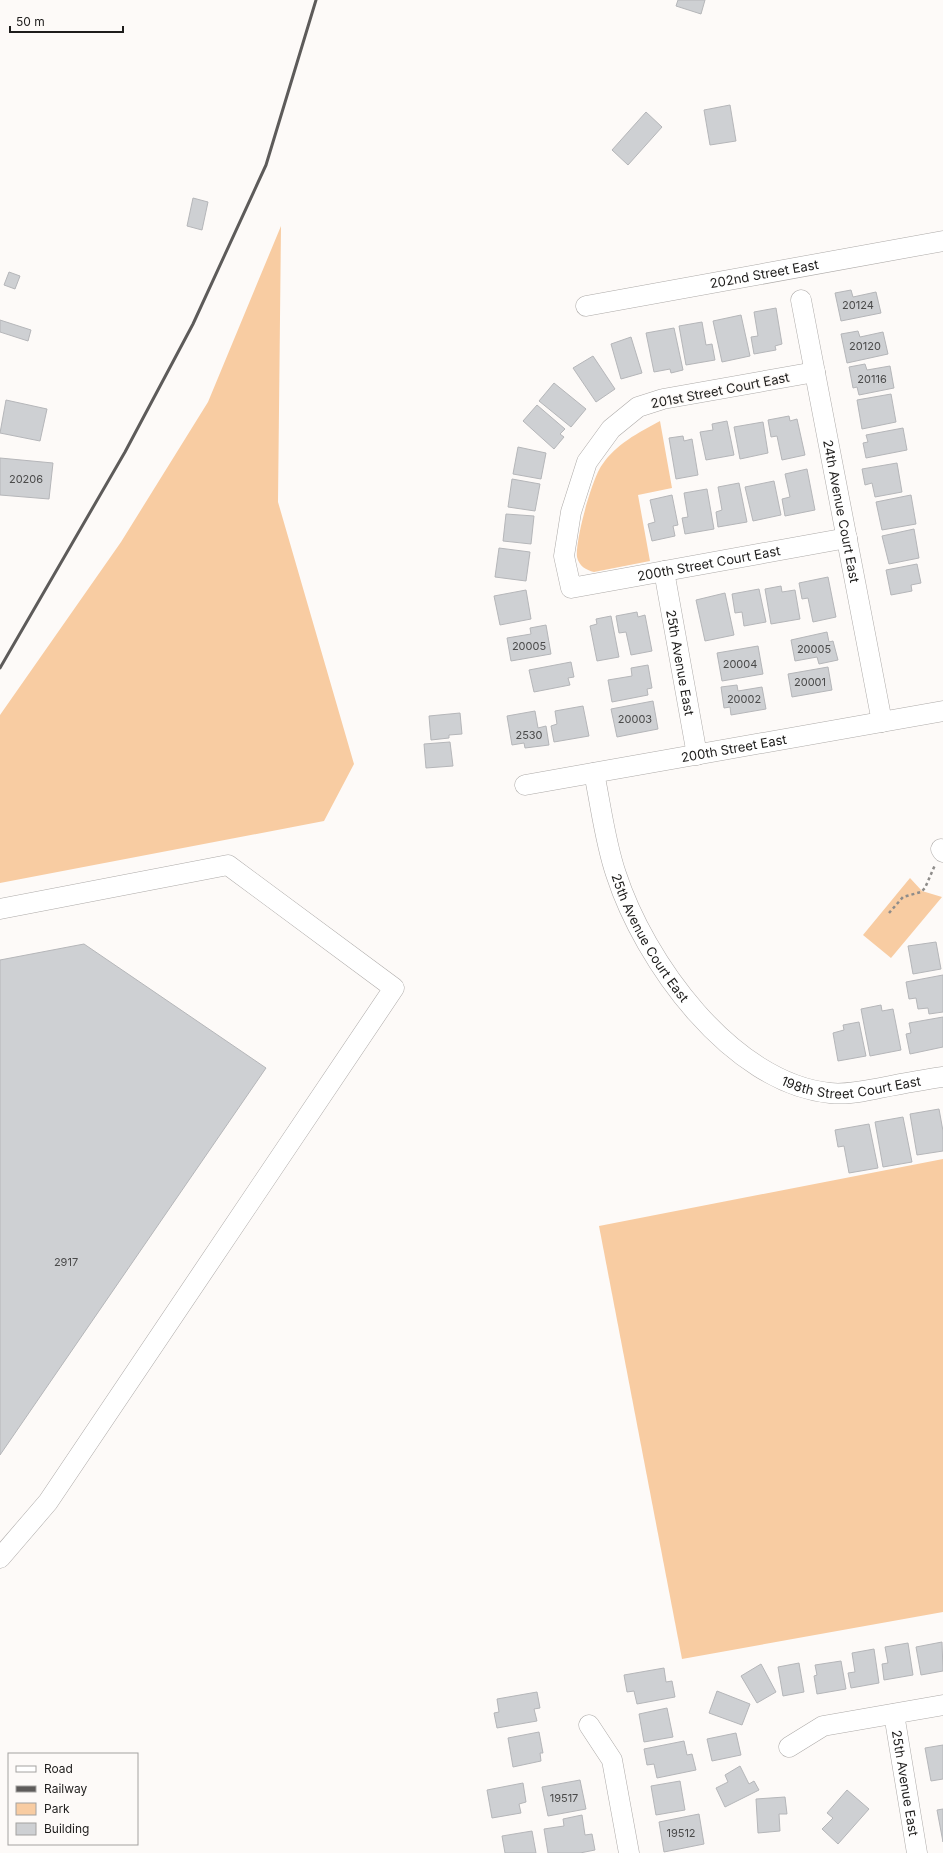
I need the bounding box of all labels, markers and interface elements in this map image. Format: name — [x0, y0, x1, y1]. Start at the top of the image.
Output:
scale bar — [10, 8, 123, 34]
text: 50 m — [16, 14, 45, 29]
street label: 202nd Street East — [708, 256, 820, 291]
house number: 20124 — [842, 298, 874, 312]
house number: 20120 — [849, 339, 881, 353]
street label: 201st Street Court East — [649, 369, 791, 411]
house number: 20116 — [857, 372, 887, 386]
street label: 24th Avenue Court East — [820, 438, 863, 584]
house number: 20206 — [9, 472, 43, 486]
street label: 200th Street Court East — [636, 542, 781, 584]
street label: 25th Avenue East — [663, 608, 698, 717]
house number: 20005 — [512, 639, 546, 653]
house number: 20005 — [797, 642, 831, 656]
house number: 20004 — [723, 657, 757, 671]
house number: 20001 — [794, 675, 826, 689]
house number: 20002 — [727, 692, 761, 706]
house number: 20003 — [618, 712, 652, 726]
house number: 2530 — [515, 728, 543, 742]
street label: 200th Street East — [680, 731, 788, 765]
street label: 25th Avenue Court East — [608, 871, 692, 1005]
street label: 198th Street Court East — [779, 1072, 922, 1102]
house number: 2917 — [54, 1255, 78, 1269]
street label: 25th Avenue East — [889, 1729, 922, 1837]
legend — [8, 1753, 138, 1845]
text: Road — [44, 1761, 73, 1776]
text: Railway — [44, 1781, 88, 1796]
house number: 19517 — [550, 1791, 578, 1805]
text: Park — [44, 1801, 70, 1816]
text: Building — [44, 1821, 89, 1836]
house number: 19512 — [666, 1826, 696, 1840]

